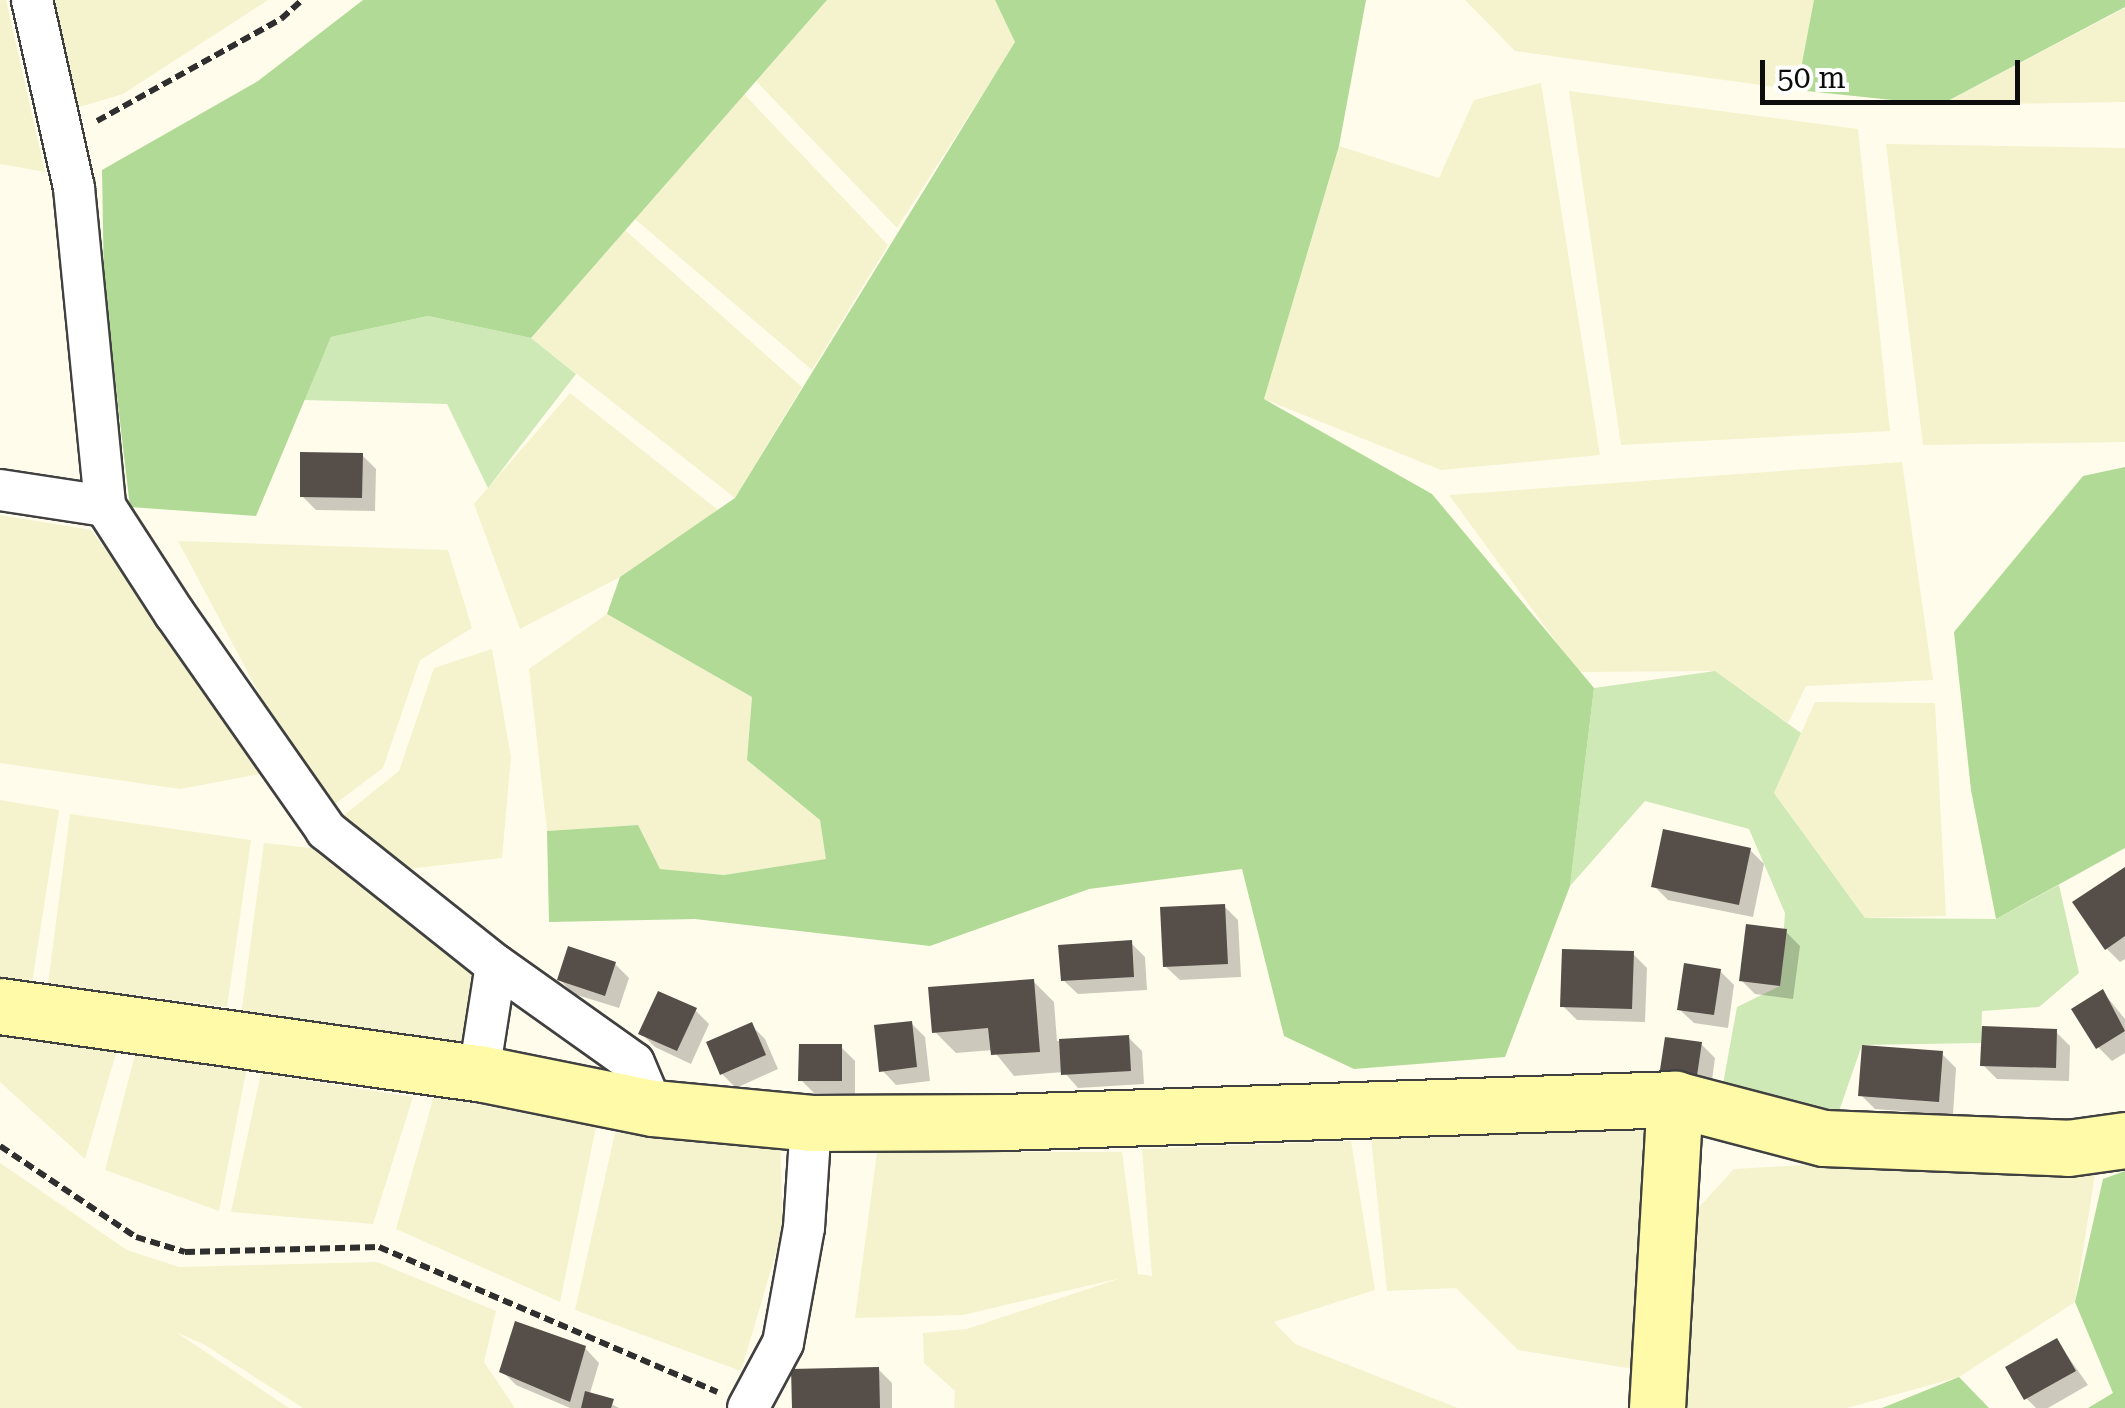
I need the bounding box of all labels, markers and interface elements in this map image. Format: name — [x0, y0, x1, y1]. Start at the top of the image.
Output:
scale bar — [1765, 40, 2025, 102]
text: 50 m — [1777, 60, 1846, 95]

